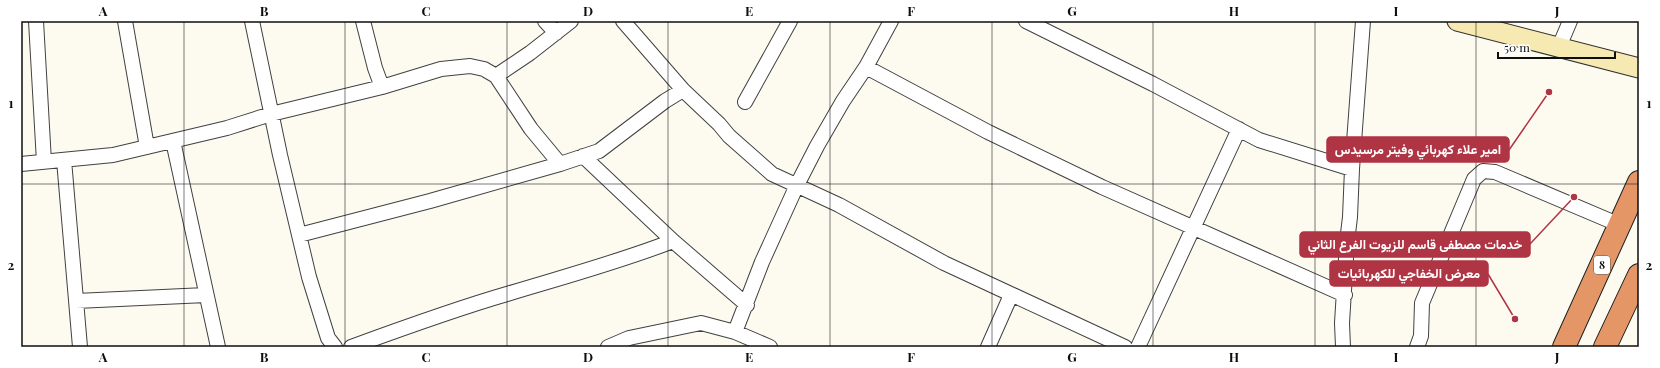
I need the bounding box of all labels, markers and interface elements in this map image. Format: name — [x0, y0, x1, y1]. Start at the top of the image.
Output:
text: A — [98, 2, 108, 19]
text: B — [260, 2, 269, 19]
text: C — [421, 2, 431, 19]
text: D — [583, 2, 593, 19]
text: E — [745, 2, 753, 19]
text: F — [907, 2, 915, 19]
text: G — [1067, 2, 1077, 19]
text: H — [1229, 2, 1239, 19]
text: I — [1394, 2, 1399, 19]
text: J — [1554, 2, 1560, 19]
scale bar — [1498, 34, 1615, 60]
text: 50 m — [1504, 39, 1530, 55]
text: 1 — [9, 94, 14, 111]
text: 1 — [1647, 94, 1652, 111]
callout: امير علاء كهربائي وفيتر مرسيدس — [1327, 137, 1509, 162]
text: امير علاء كهربائي وفيتر مرسيدس — [1335, 140, 1501, 160]
callout: خدمات مصطفى قاسم للزيوت الفرع الثاني — [1300, 232, 1530, 257]
text: خدمات مصطفى قاسم للزيوت الفرع الثاني — [1308, 235, 1523, 255]
text: 2 — [8, 256, 15, 273]
road number: 8 — [1594, 256, 1610, 274]
text: 2 — [1646, 256, 1653, 273]
callout: معرض الخفاجي للكهربائيات — [1330, 261, 1488, 286]
text: معرض الخفاجي للكهربائيات — [1338, 264, 1480, 284]
text: A — [98, 348, 108, 365]
text: B — [260, 348, 269, 365]
text: C — [421, 348, 431, 365]
text: D — [583, 348, 593, 365]
text: E — [745, 348, 753, 365]
text: F — [907, 348, 915, 365]
text: G — [1067, 348, 1077, 365]
text: H — [1229, 348, 1239, 365]
text: I — [1394, 348, 1399, 365]
text: J — [1554, 348, 1560, 365]

